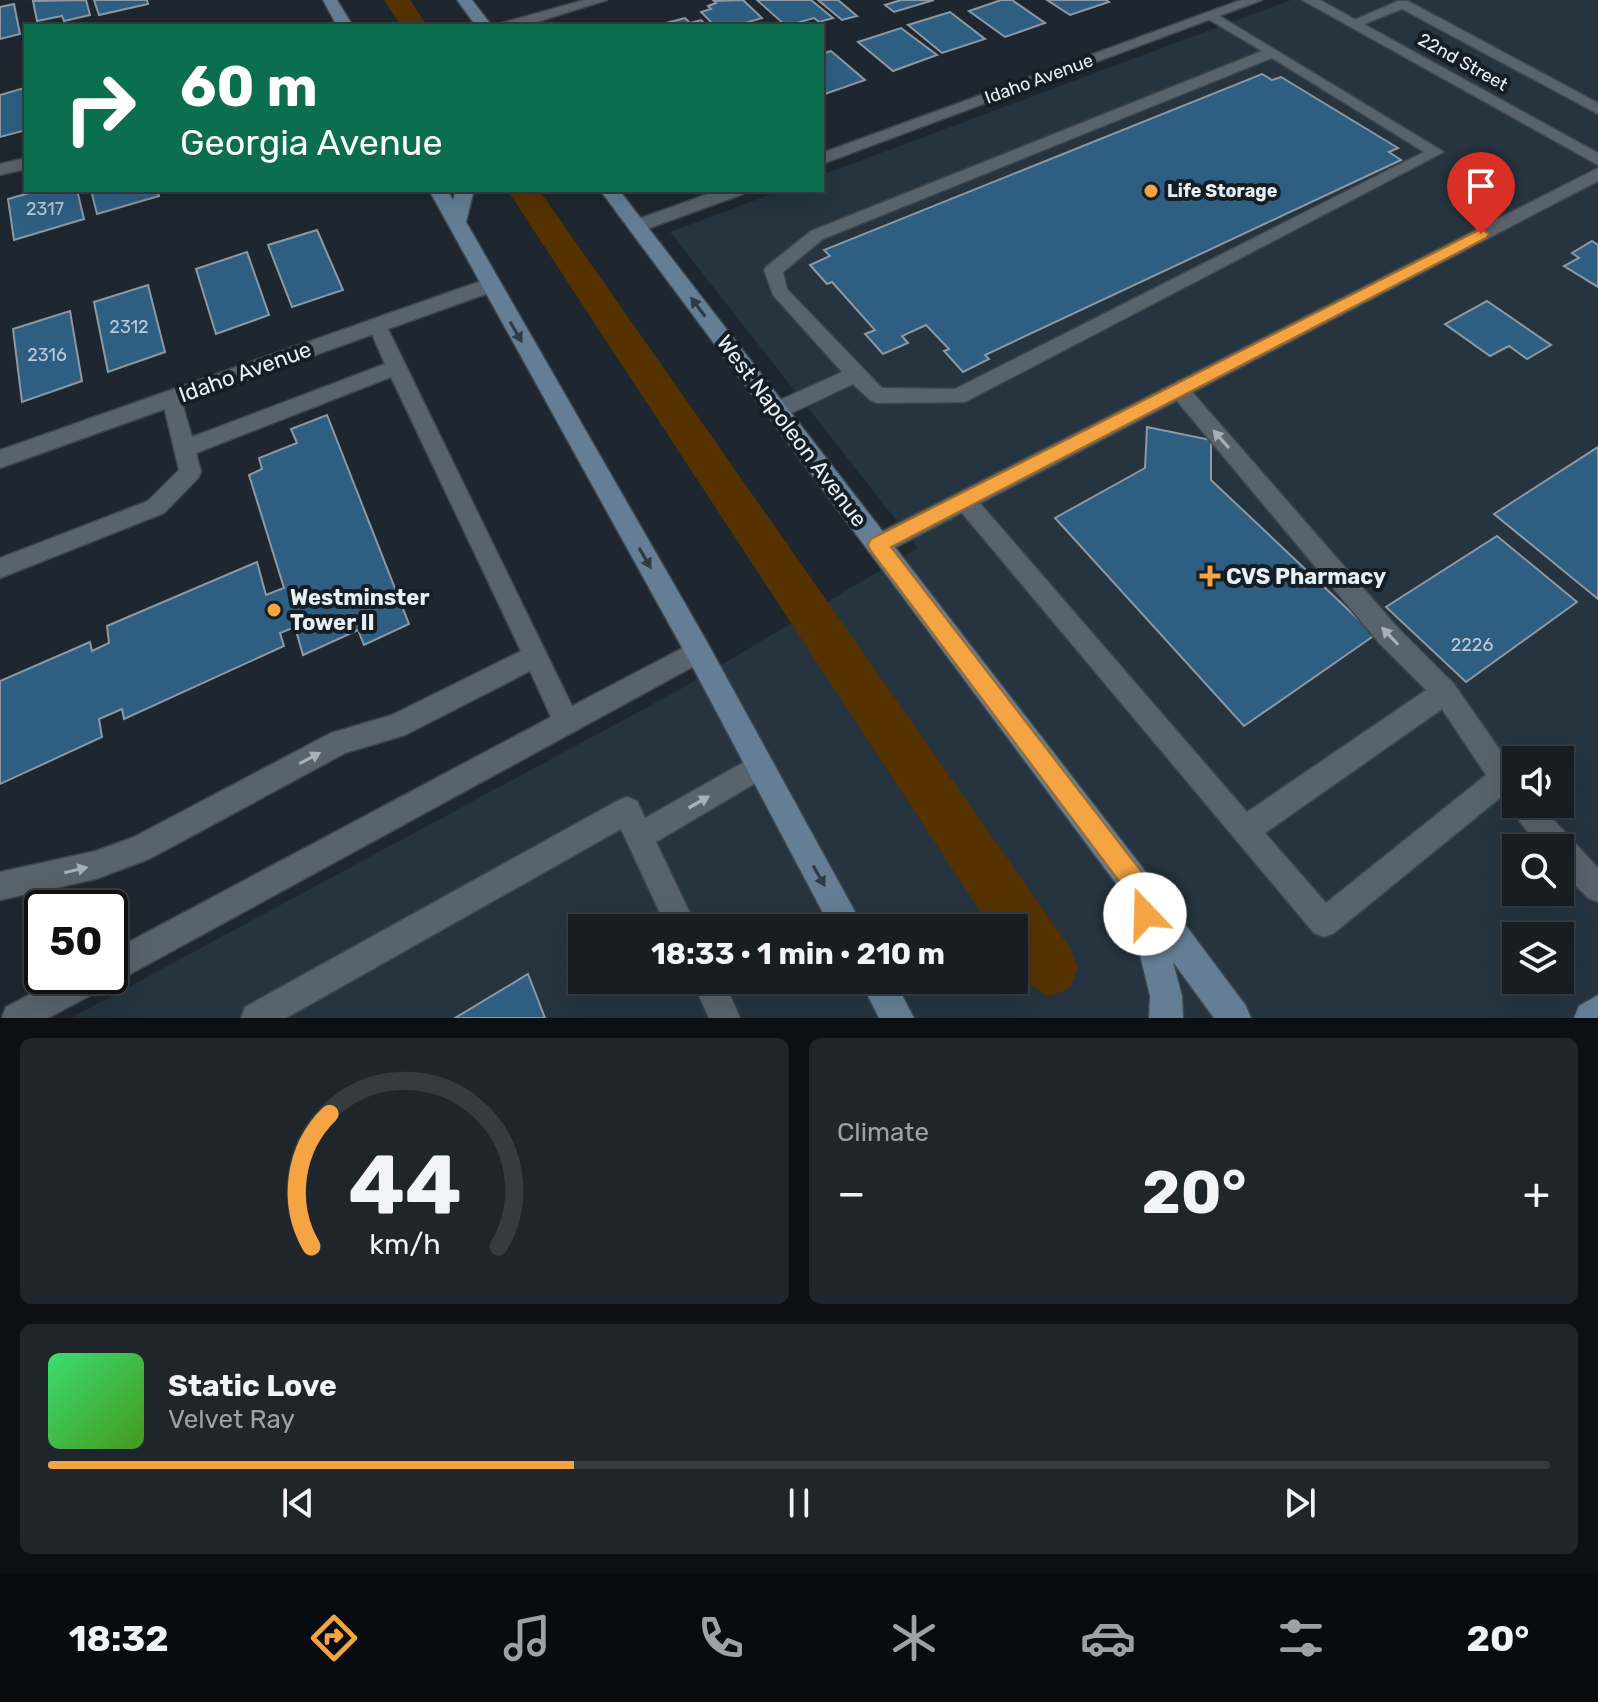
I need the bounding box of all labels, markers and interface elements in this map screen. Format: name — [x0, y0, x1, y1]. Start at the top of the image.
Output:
street label: 22nd Street — [1414, 28, 1512, 96]
street label: Idaho Avenue — [982, 49, 1096, 109]
text: 60 m — [180, 54, 318, 120]
icon: right — [48, 56, 152, 160]
text: Georgia Avenue — [180, 121, 443, 164]
pin — [1447, 152, 1515, 234]
icon: arrive — [1459, 164, 1503, 208]
place label: Life Storage — [1167, 180, 1278, 202]
marker: Life Storage — [1142, 182, 1160, 200]
house number: 2317 — [26, 198, 64, 220]
one-way arrow — [690, 297, 706, 318]
house number: 2312 — [109, 316, 149, 338]
one-way arrow — [509, 320, 523, 343]
street label: West Napoleon Avenue — [711, 330, 873, 532]
street label: Idaho Avenue — [175, 336, 315, 408]
house number: 2316 — [27, 344, 67, 366]
one-way arrow — [1213, 430, 1230, 450]
one-way arrow — [637, 547, 651, 569]
place label: CVS Pharmacy — [1226, 563, 1386, 590]
marker: CVS Pharmacy — [1201, 567, 1219, 585]
place label: Westminster Tower II — [290, 584, 429, 636]
marker: Westminster Tower II — [265, 601, 283, 619]
one-way arrow — [1382, 627, 1400, 646]
house number: 2226 — [1451, 634, 1493, 656]
map controls — [1502, 746, 1574, 994]
button: sound — [1502, 746, 1574, 818]
one-way arrow — [299, 752, 322, 765]
one-way arrow — [688, 795, 710, 809]
button: search — [1502, 834, 1574, 906]
one-way arrow — [64, 863, 89, 875]
one-way arrow — [812, 864, 826, 887]
position arrow — [1103, 872, 1187, 956]
speed limit sign: 50 — [24, 890, 128, 994]
button: layers — [1502, 922, 1574, 994]
text: 18:33 · 1 min · 210 m — [651, 936, 945, 972]
text: Climate — [837, 1117, 929, 1148]
text: 44 — [348, 1135, 461, 1234]
text: 20° — [1142, 1157, 1246, 1228]
text: − — [837, 1167, 866, 1219]
text: + — [1523, 1167, 1550, 1219]
text: km/h — [369, 1227, 440, 1261]
text: Static Love — [168, 1368, 337, 1404]
text: Velvet Ray — [168, 1404, 295, 1435]
icon: previous — [276, 1481, 320, 1525]
icon: pause — [777, 1481, 821, 1525]
icon: next — [1278, 1481, 1322, 1525]
icon: directions — [306, 1610, 362, 1666]
icon: music — [499, 1610, 555, 1666]
icon: phone — [693, 1610, 749, 1666]
icon: climate — [886, 1610, 942, 1666]
icon: car — [1080, 1610, 1136, 1666]
icon: filters — [1273, 1610, 1329, 1666]
text: 18:32 — [69, 1617, 169, 1660]
text: 20° — [1467, 1617, 1529, 1660]

